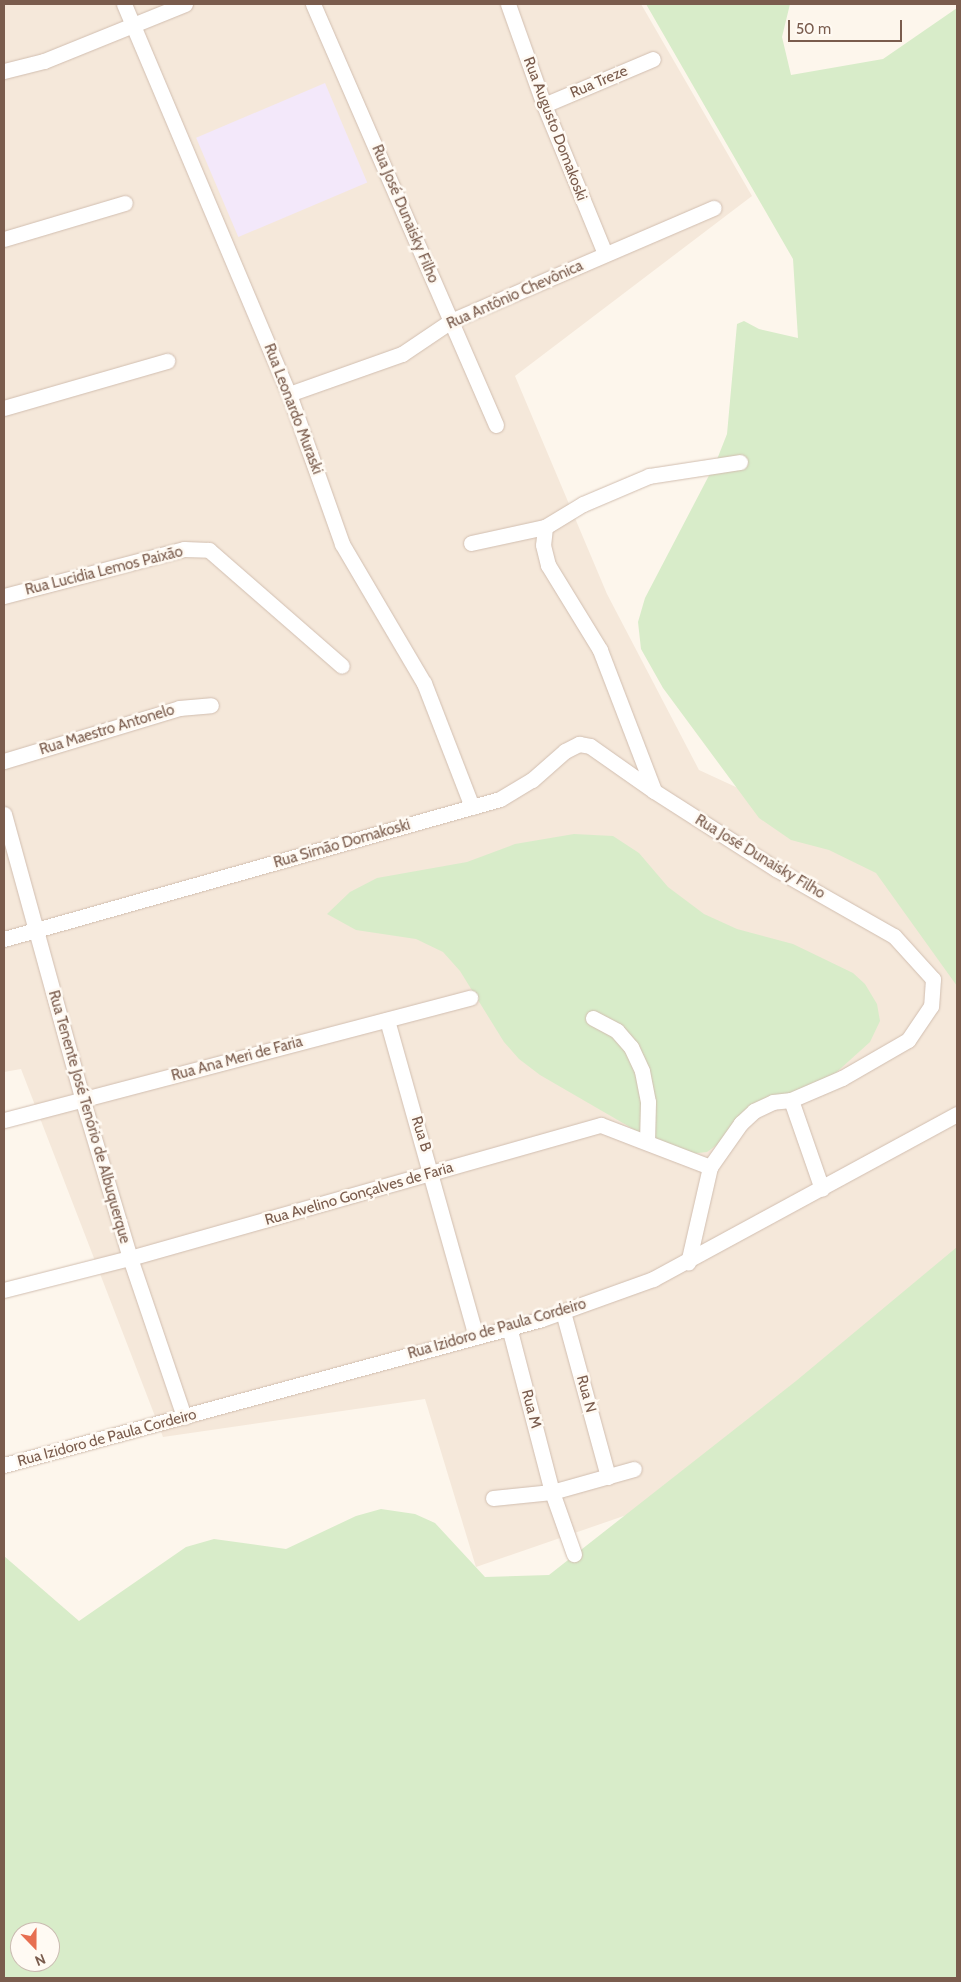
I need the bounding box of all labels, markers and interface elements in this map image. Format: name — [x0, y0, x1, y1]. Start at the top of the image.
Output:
scale bar — [791, 10, 905, 42]
text: 50 m — [796, 20, 831, 38]
street label: Rua Augusto Domakoski — [519, 55, 591, 203]
street label: Rua Treze — [568, 62, 630, 102]
street label: Rua José Dunaisky Filho — [368, 142, 442, 286]
street label: Rua Antônio Chevônica — [444, 257, 586, 333]
street label: Rua Leonardo Muraski — [260, 341, 326, 477]
street label: Rua Lucidia Lemos Paixão — [23, 543, 185, 599]
street label: Rua Maestro Antonelo — [37, 701, 177, 759]
street label: Rua José Dunaisky Filho — [692, 811, 828, 903]
street label: Rua Simão Domakoski — [272, 816, 412, 872]
street label: Rua Tenente José Tenório de Albuquerque — [44, 988, 134, 1246]
street label: Rua Ana Meri de Faria — [169, 1033, 305, 1085]
street label: Rua B — [407, 1114, 435, 1154]
street label: Rua Avelino Gonçalves de Faria — [263, 1158, 455, 1230]
street label: Rua Izidoro de Paula Cordeiro — [406, 1295, 588, 1363]
street label: Rua N — [572, 1373, 600, 1415]
street label: Rua M — [517, 1388, 545, 1430]
street label: Rua Izidoro de Paula Cordeiro — [15, 1405, 199, 1471]
north arrow — [10, 1922, 60, 1972]
text: N — [32, 1950, 48, 1970]

